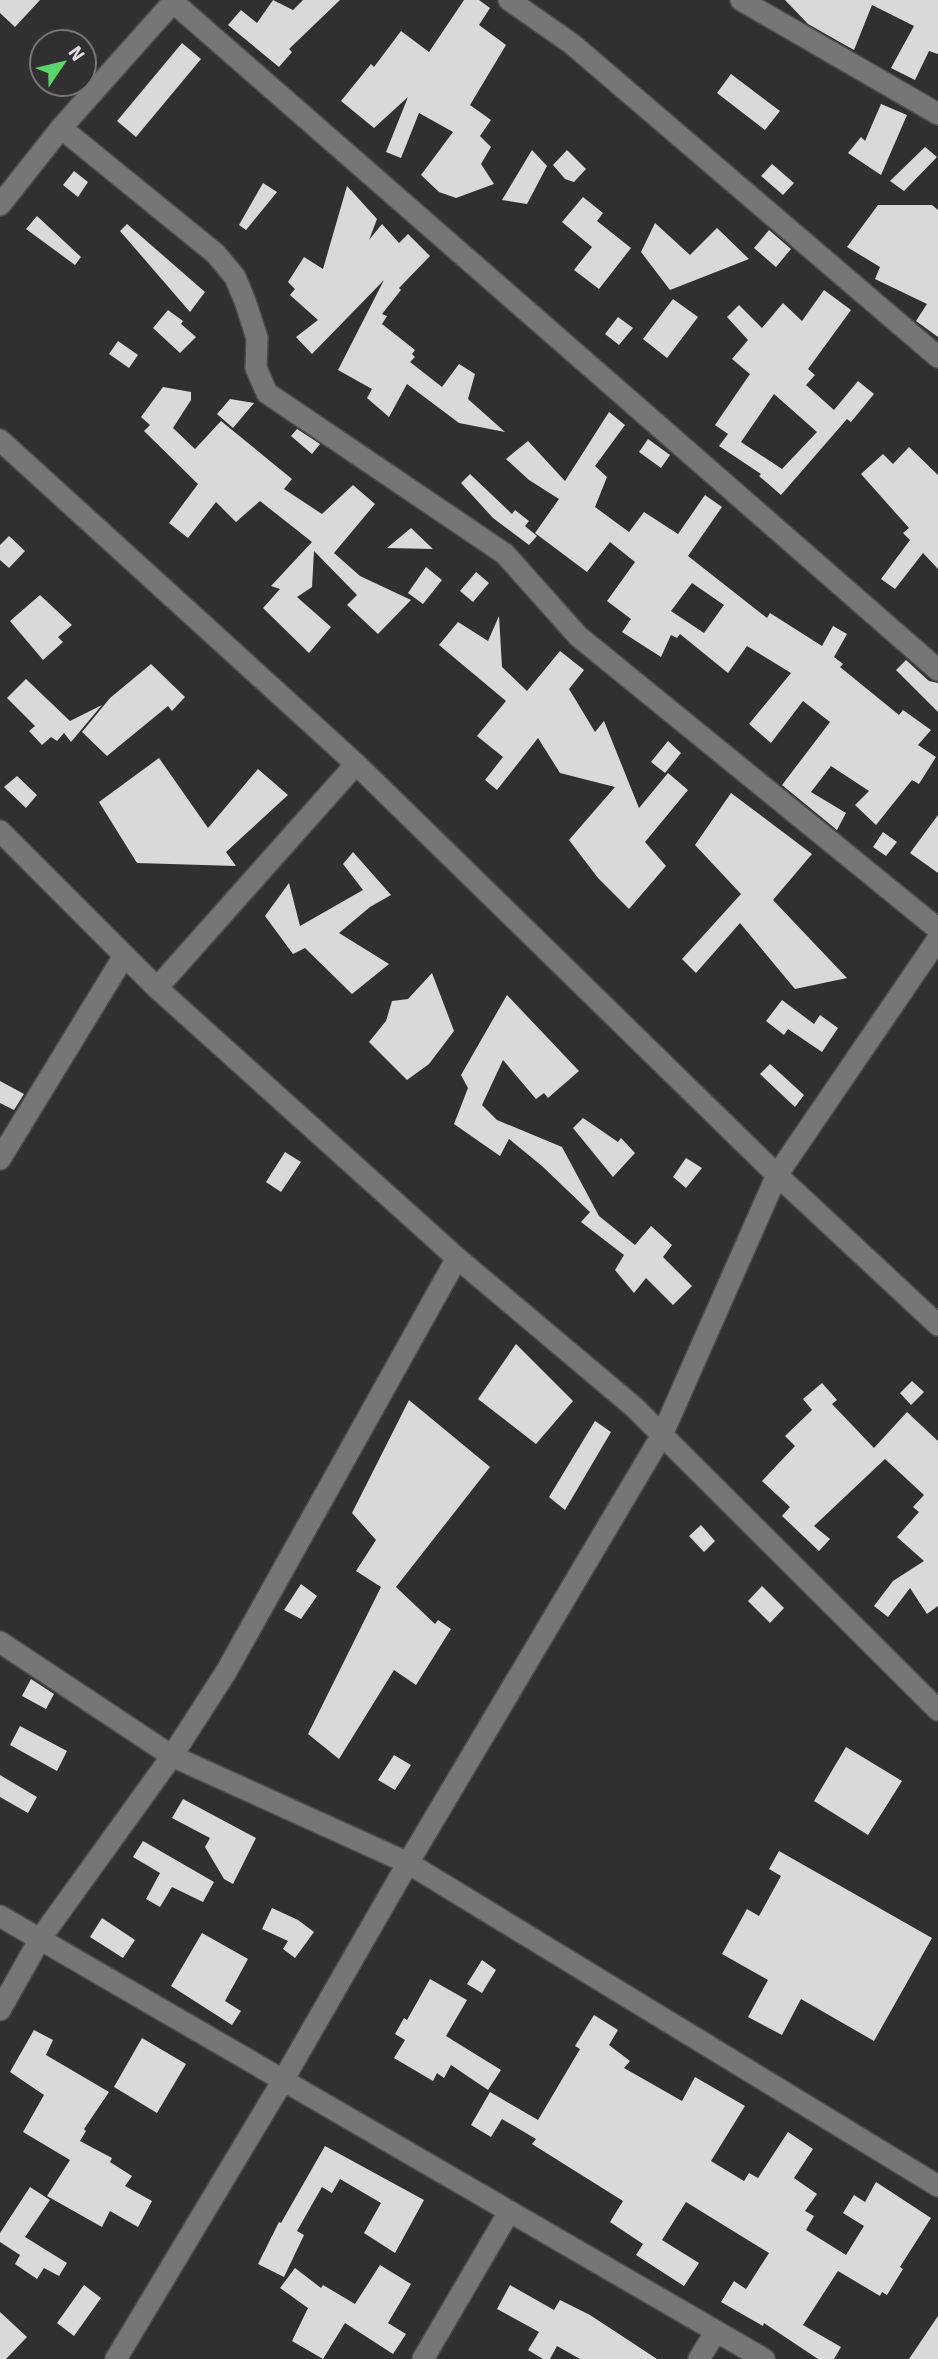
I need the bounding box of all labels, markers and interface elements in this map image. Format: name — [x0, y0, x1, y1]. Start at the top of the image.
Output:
north arrow — [28, 28, 98, 98]
text: N — [62, 42, 90, 66]

